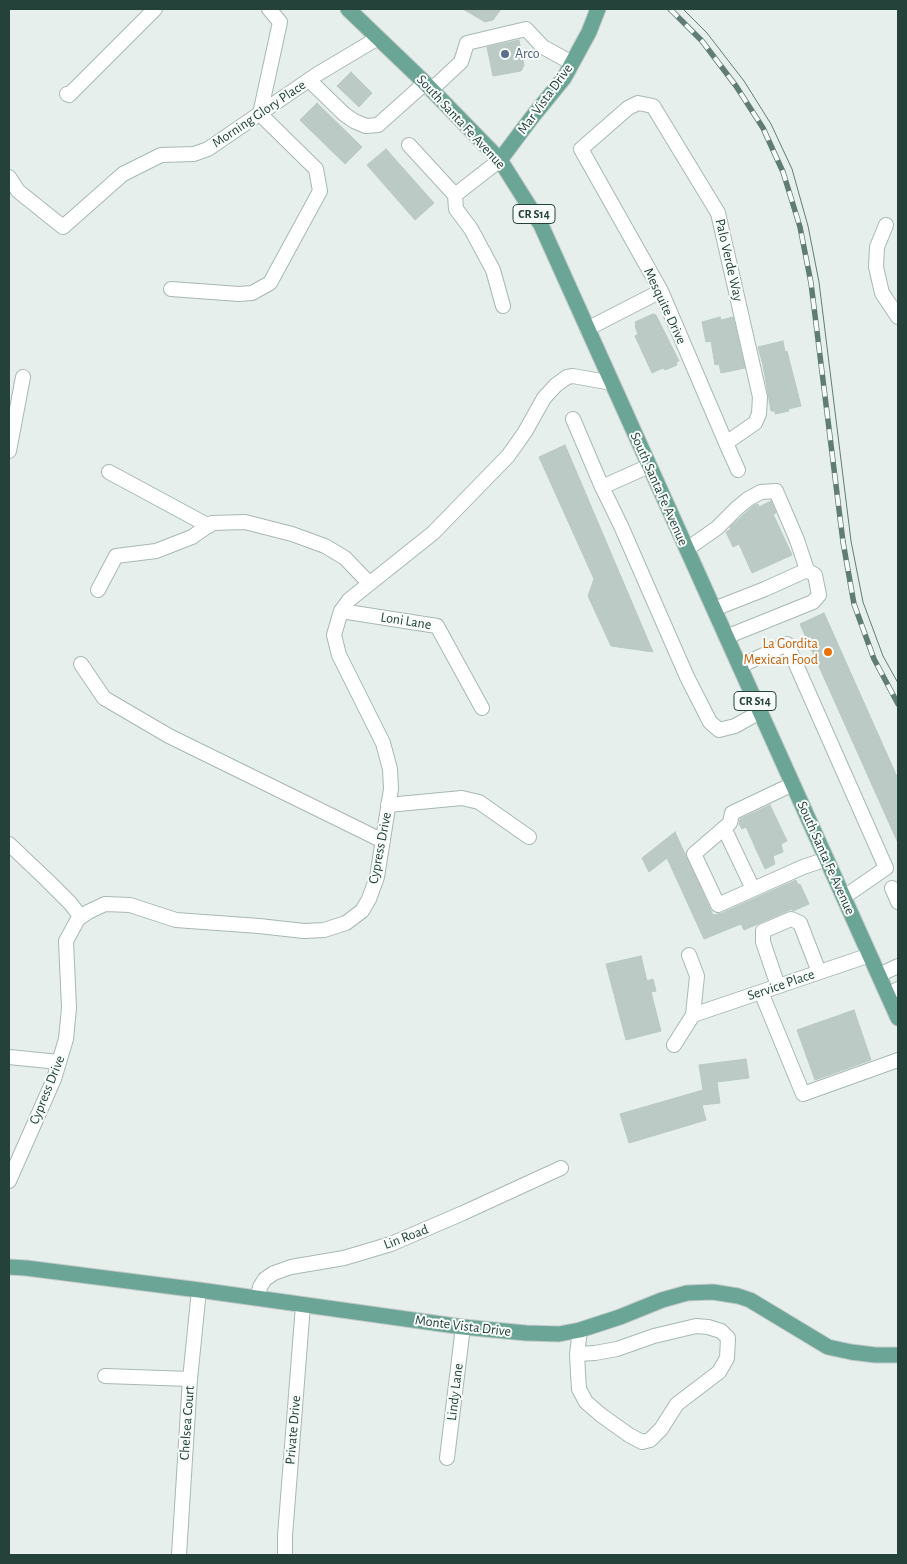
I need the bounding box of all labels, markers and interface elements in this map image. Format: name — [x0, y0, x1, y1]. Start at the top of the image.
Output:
place label: Arco — [515, 46, 540, 62]
marker: Arco — [499, 48, 511, 60]
street label: Mar Vista Drive — [514, 61, 576, 137]
street label: South Santa Fe Avenue — [413, 71, 509, 173]
street label: Morning Glory Place — [209, 76, 309, 152]
road number: CR S14 — [513, 204, 555, 223]
street label: Palo Verde Way — [711, 217, 747, 303]
street label: Mesquite Drive — [640, 265, 690, 347]
street label: South Santa Fe Avenue — [626, 430, 692, 548]
street label: Loni Lane — [379, 609, 433, 633]
place label: La Gordita Mexican Food — [744, 636, 818, 669]
marker: La Gordita Mexican Food — [822, 646, 834, 658]
road number: CR S14 — [734, 691, 776, 710]
street label: South Santa Fe Avenue — [793, 799, 859, 917]
street label: Cypress Drive — [365, 811, 395, 885]
street label: Service Place — [745, 966, 817, 1004]
street label: Cypress Drive — [26, 1053, 68, 1127]
street label: Lin Road — [381, 1221, 431, 1253]
street label: Monte Vista Drive — [414, 1312, 512, 1340]
street label: Lindy Lane — [443, 1362, 467, 1422]
street label: Chelsea Court — [176, 1385, 198, 1461]
street label: Private Drive — [282, 1395, 304, 1465]

